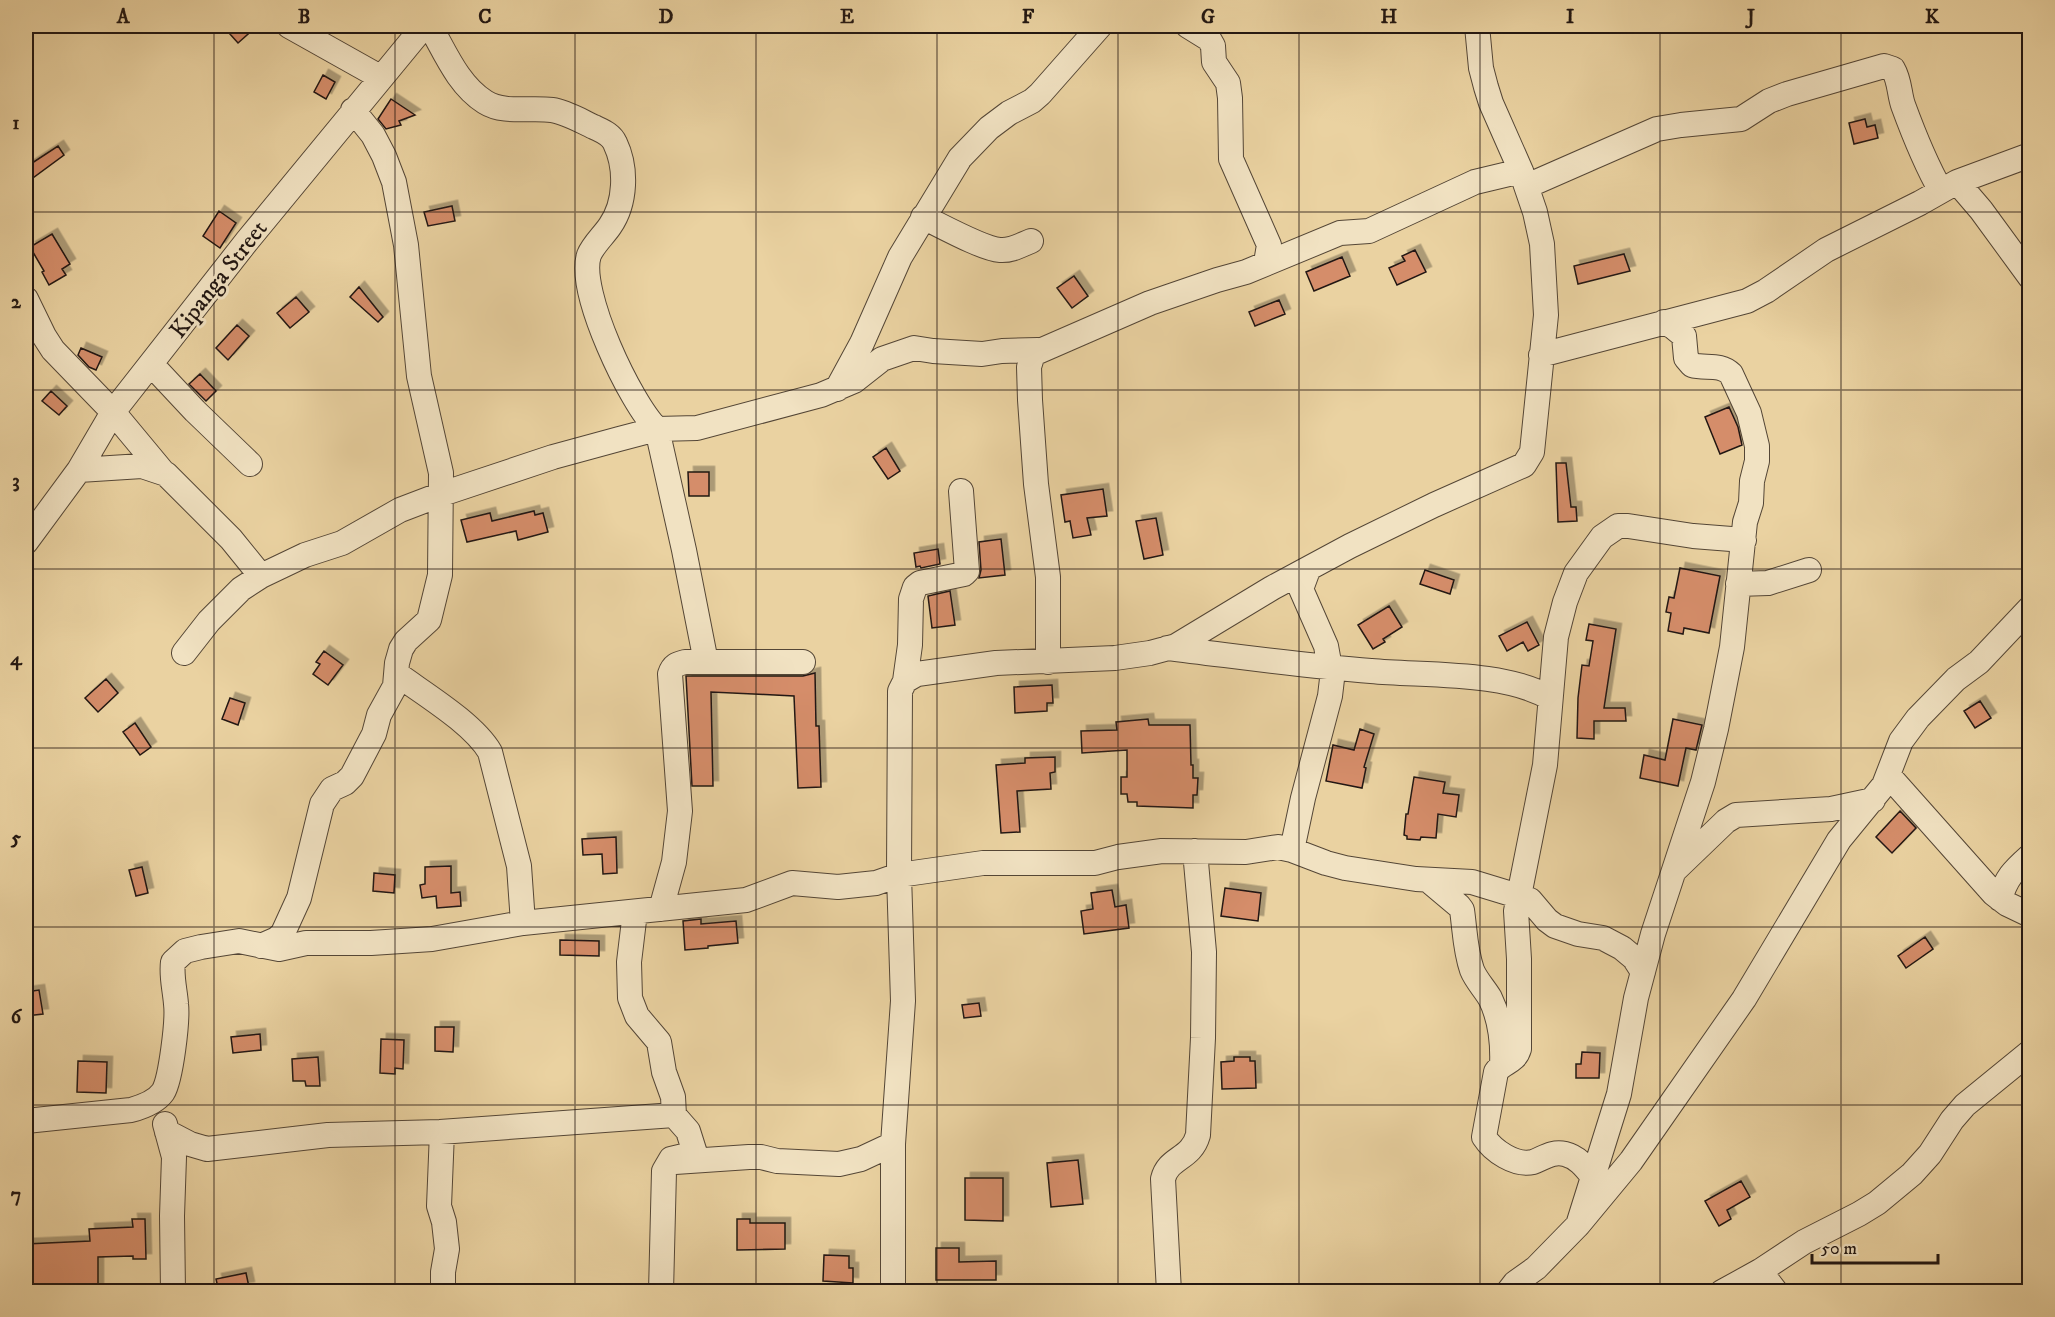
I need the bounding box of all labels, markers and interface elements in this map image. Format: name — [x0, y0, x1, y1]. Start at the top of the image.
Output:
text: A — [116, 5, 131, 30]
text: B — [298, 5, 310, 30]
text: C — [478, 5, 492, 30]
text: D — [659, 5, 674, 30]
text: E — [840, 5, 854, 30]
text: F — [1022, 5, 1035, 30]
text: G — [1201, 5, 1215, 30]
text: H — [1381, 5, 1398, 30]
text: I — [1566, 5, 1574, 30]
text: J — [1745, 5, 1755, 30]
text: K — [1925, 5, 1940, 30]
text: 1 — [12, 111, 20, 136]
street label: Kipanga Street — [163, 214, 274, 345]
text: 2 — [11, 290, 22, 315]
text: 3 — [12, 469, 20, 494]
text: 4 — [10, 647, 23, 672]
text: 5 — [10, 826, 21, 851]
text: 6 — [11, 1005, 23, 1030]
text: 7 — [11, 1183, 21, 1208]
scale bar — [1812, 1227, 1938, 1265]
text: 50 m — [1821, 1238, 1857, 1260]

